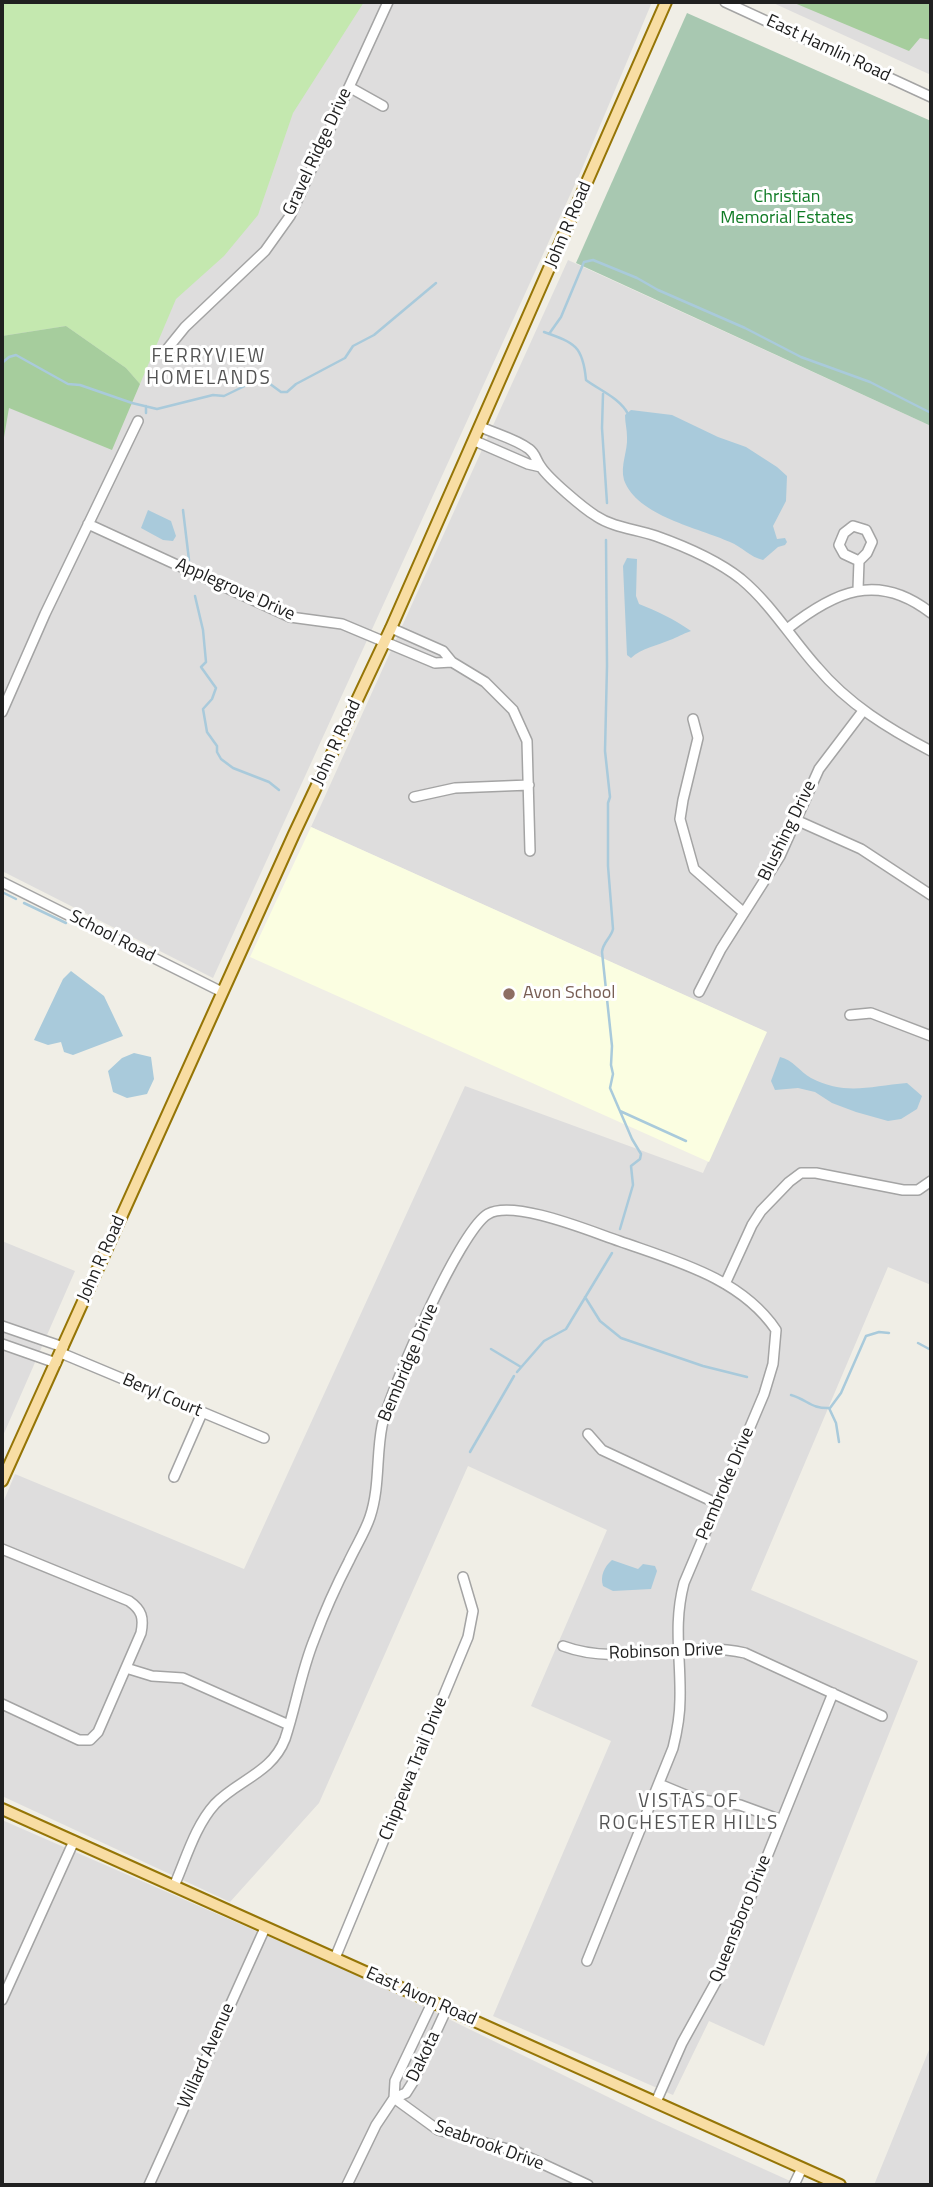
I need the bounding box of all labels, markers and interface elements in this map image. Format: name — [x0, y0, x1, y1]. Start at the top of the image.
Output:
street label: East Hamlin Road — [762, 11, 894, 87]
street label: Gravel Ridge Drive — [279, 85, 357, 219]
street label: John R Road — [541, 178, 597, 272]
park label: Christian Memorial Estates — [720, 187, 854, 230]
district label: FERRYVIEW HOMELANDS — [147, 346, 271, 390]
street label: Applegrove Drive — [172, 554, 298, 626]
street label: John R Road — [308, 697, 366, 789]
street label: Blushing Drive — [754, 777, 822, 885]
street label: School Road — [66, 906, 158, 968]
place label: Avon School — [523, 983, 615, 1005]
marker: Avon School — [501, 986, 517, 1002]
street label: John R Road — [73, 1213, 131, 1305]
street label: Bembridge Drive — [374, 1301, 444, 1425]
street label: Beryl Court — [119, 1370, 205, 1422]
street label: Pembroke Drive — [693, 1424, 759, 1544]
street label: Robinson Drive — [608, 1639, 724, 1665]
street label: Chippewa Trail Drive — [375, 1694, 453, 1844]
district label: VISTAS OF ROCHESTER HILLS — [601, 1791, 777, 1835]
street label: Queensboro Drive — [706, 1852, 776, 1986]
street label: East Avon Road — [362, 1963, 480, 2031]
street label: Willard Avenue — [174, 2000, 240, 2112]
street label: Dakota — [403, 2028, 445, 2086]
street label: Seabrook Drive — [432, 2116, 546, 2176]

